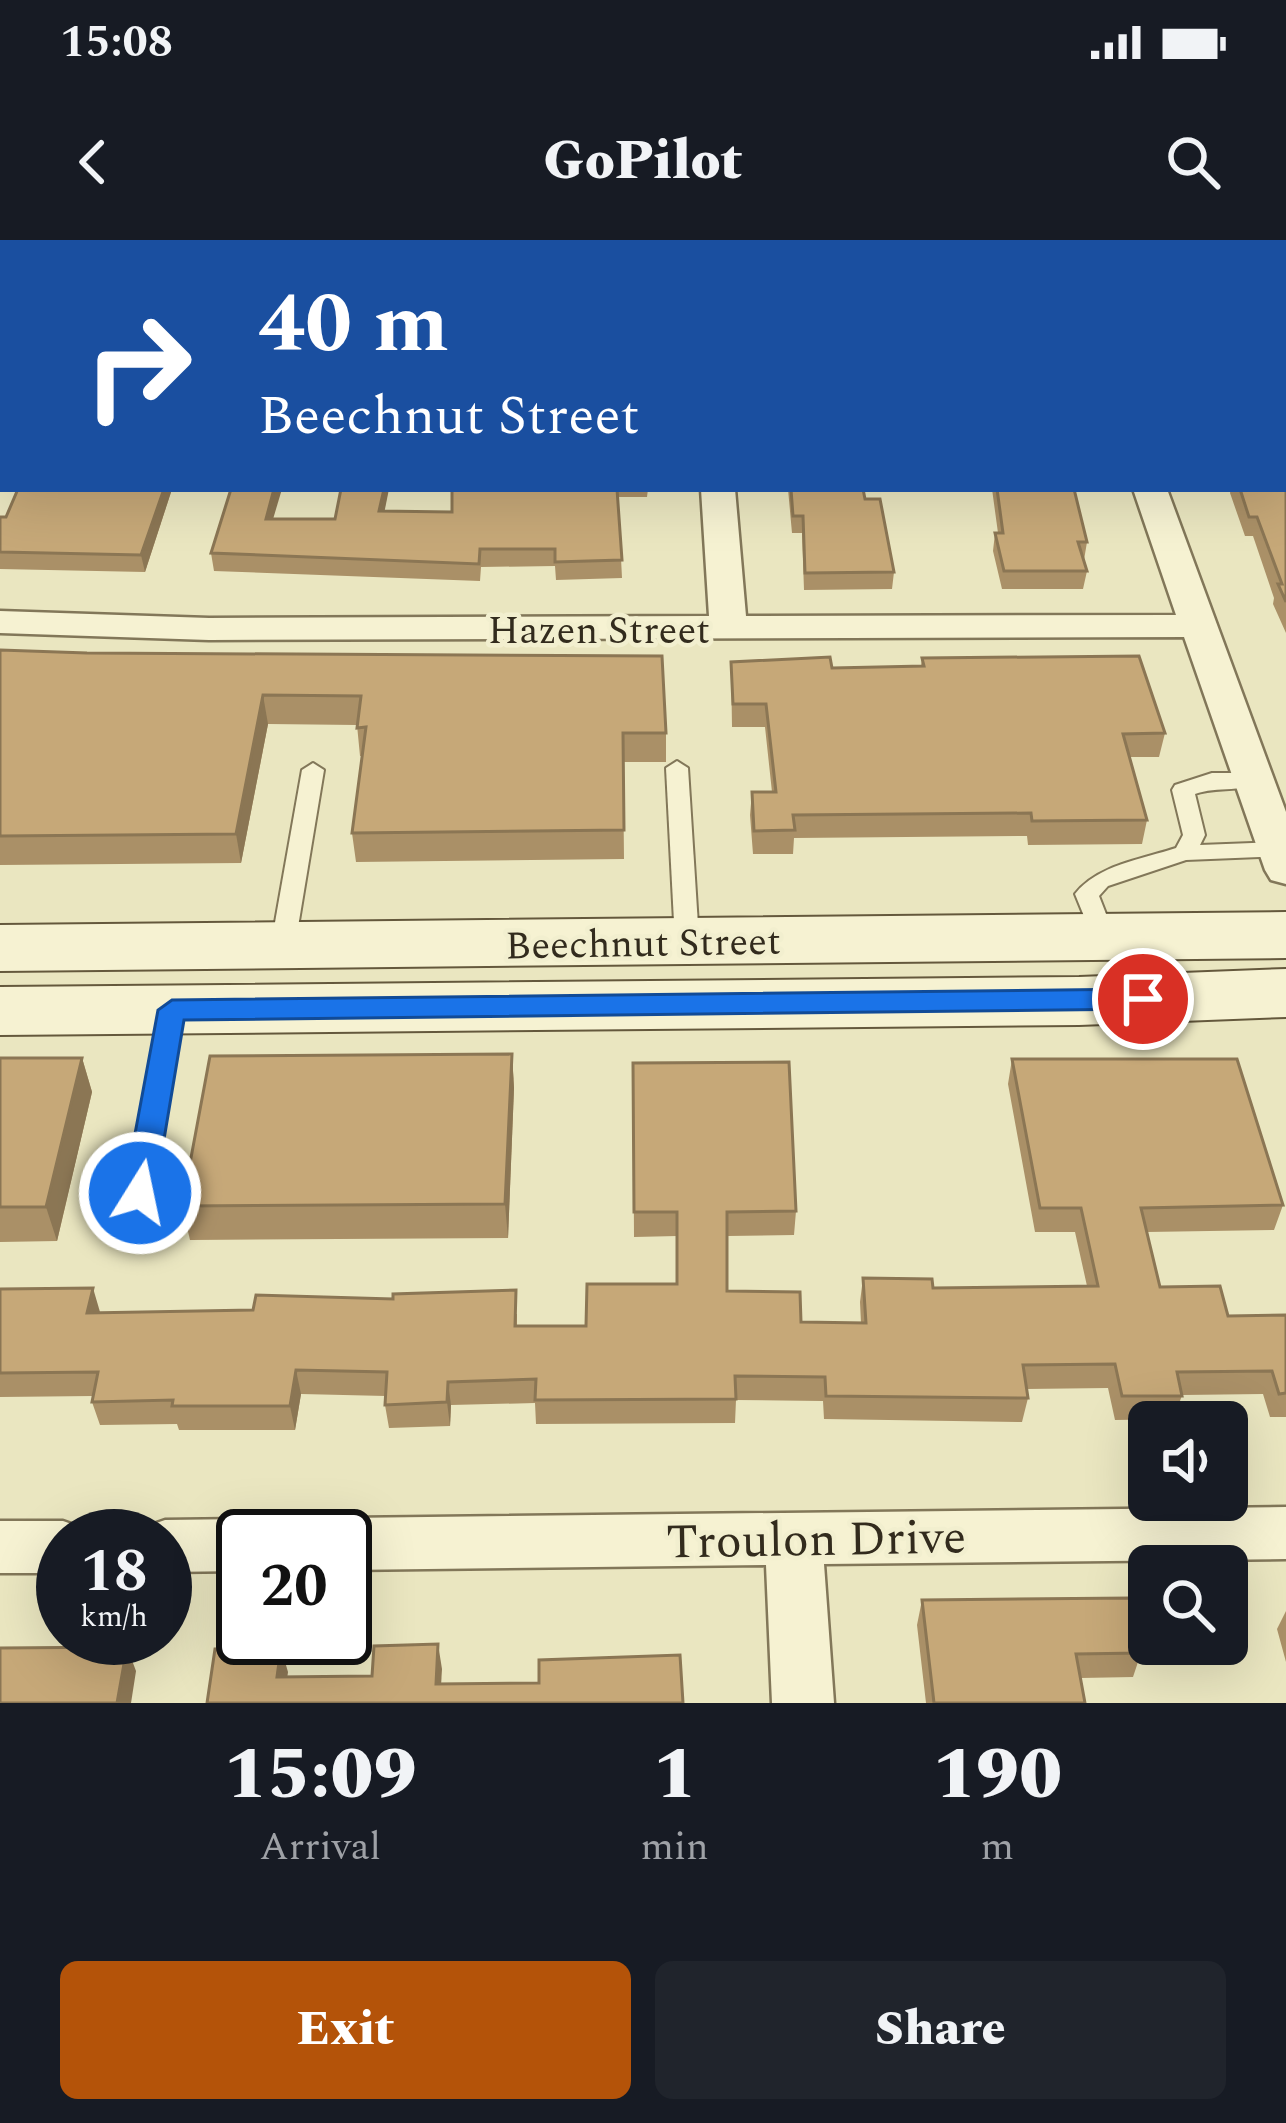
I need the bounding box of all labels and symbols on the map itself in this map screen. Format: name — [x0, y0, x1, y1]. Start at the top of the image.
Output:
street label: Hazen Street — [488, 602, 710, 661]
street label: Beechnut Street — [505, 913, 781, 976]
pin — [1092, 948, 1194, 1050]
position arrow — [77, 1130, 203, 1256]
street label: Troulon Drive — [665, 1501, 967, 1580]
speed limit sign: 20 — [216, 1509, 372, 1665]

